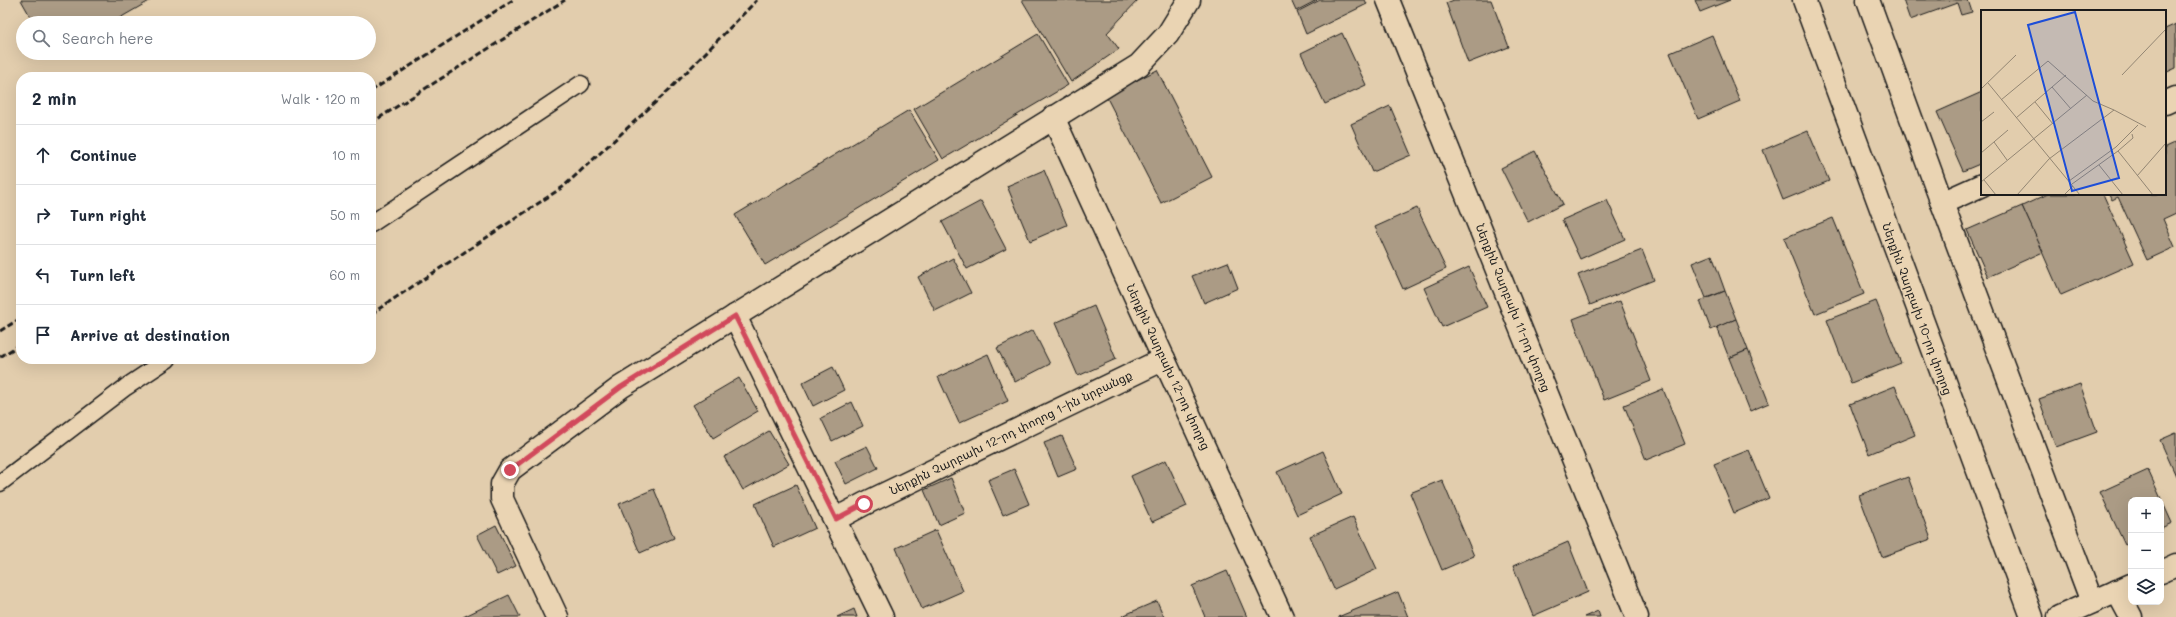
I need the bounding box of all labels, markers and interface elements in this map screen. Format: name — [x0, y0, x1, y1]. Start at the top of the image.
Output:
inset map — [1981, 10, 2166, 195]
search box — [16, 16, 376, 60]
icon: search — [30, 27, 52, 49]
text: Search here — [62, 28, 153, 48]
text: 2 min — [32, 87, 77, 109]
text: Walk · 120 m — [281, 90, 360, 107]
icon: ahead — [32, 144, 54, 166]
text: Continue — [70, 145, 137, 165]
text: 10 m — [332, 146, 360, 163]
icon: right — [32, 204, 54, 226]
text: Turn right — [70, 205, 147, 225]
text: 50 m — [330, 206, 360, 223]
street label: Ներքին Չարբախ 10-րդ փողոց — [1879, 220, 1957, 397]
street label: Ներքին Չարբախ 11-րդ փողոց — [1473, 221, 1555, 394]
icon: left — [32, 264, 54, 286]
text: Turn left — [70, 265, 135, 285]
text: 60 m — [330, 266, 360, 283]
street label: Ներքին Չարբախ 12-րդ փողոց — [1123, 281, 1215, 452]
icon: arrive — [32, 324, 54, 346]
text: Arrive at destination — [70, 325, 230, 345]
street label: Ներքին Չարբախ 12-րդ փողոց 1-ին նրբանցք — [887, 366, 1135, 498]
route end — [501, 461, 519, 479]
route start — [855, 495, 873, 513]
map controls — [2128, 497, 2164, 605]
button: + — [2128, 497, 2164, 533]
button: − — [2128, 533, 2164, 569]
button: layers — [2128, 569, 2164, 605]

